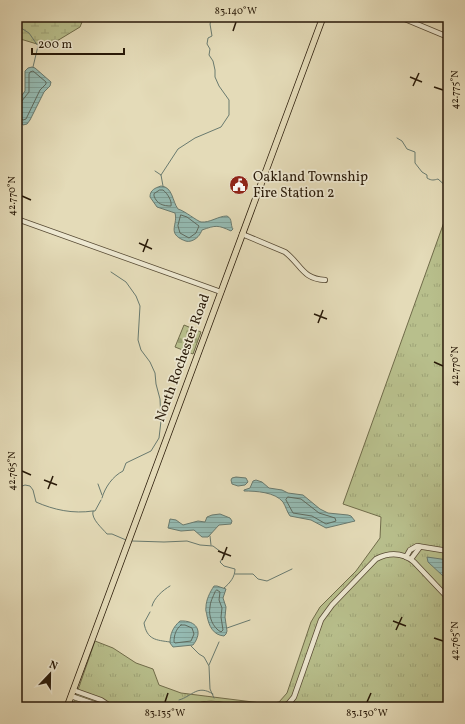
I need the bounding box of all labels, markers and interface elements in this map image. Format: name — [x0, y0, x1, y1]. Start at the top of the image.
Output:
text: 83.140°W — [215, 4, 257, 18]
scale bar — [32, 30, 124, 56]
text: 200 m — [38, 37, 72, 53]
text: 42.775°N — [448, 70, 462, 110]
place label: Oakland Township Fire Station 2 — [253, 168, 368, 203]
public building icon: Oakland Township Fire Station 2 — [228, 174, 250, 196]
text: 42.770°N — [5, 176, 19, 216]
street label: North Rochester Road — [151, 291, 215, 425]
text: 42.770°N — [448, 346, 462, 386]
text: 42.765°N — [5, 451, 19, 491]
text: 42.765°N — [448, 621, 462, 661]
north arrow — [30, 654, 70, 694]
text: N — [47, 658, 60, 675]
text: 83.135°W — [145, 706, 185, 720]
text: 83.130°W — [346, 706, 388, 720]

